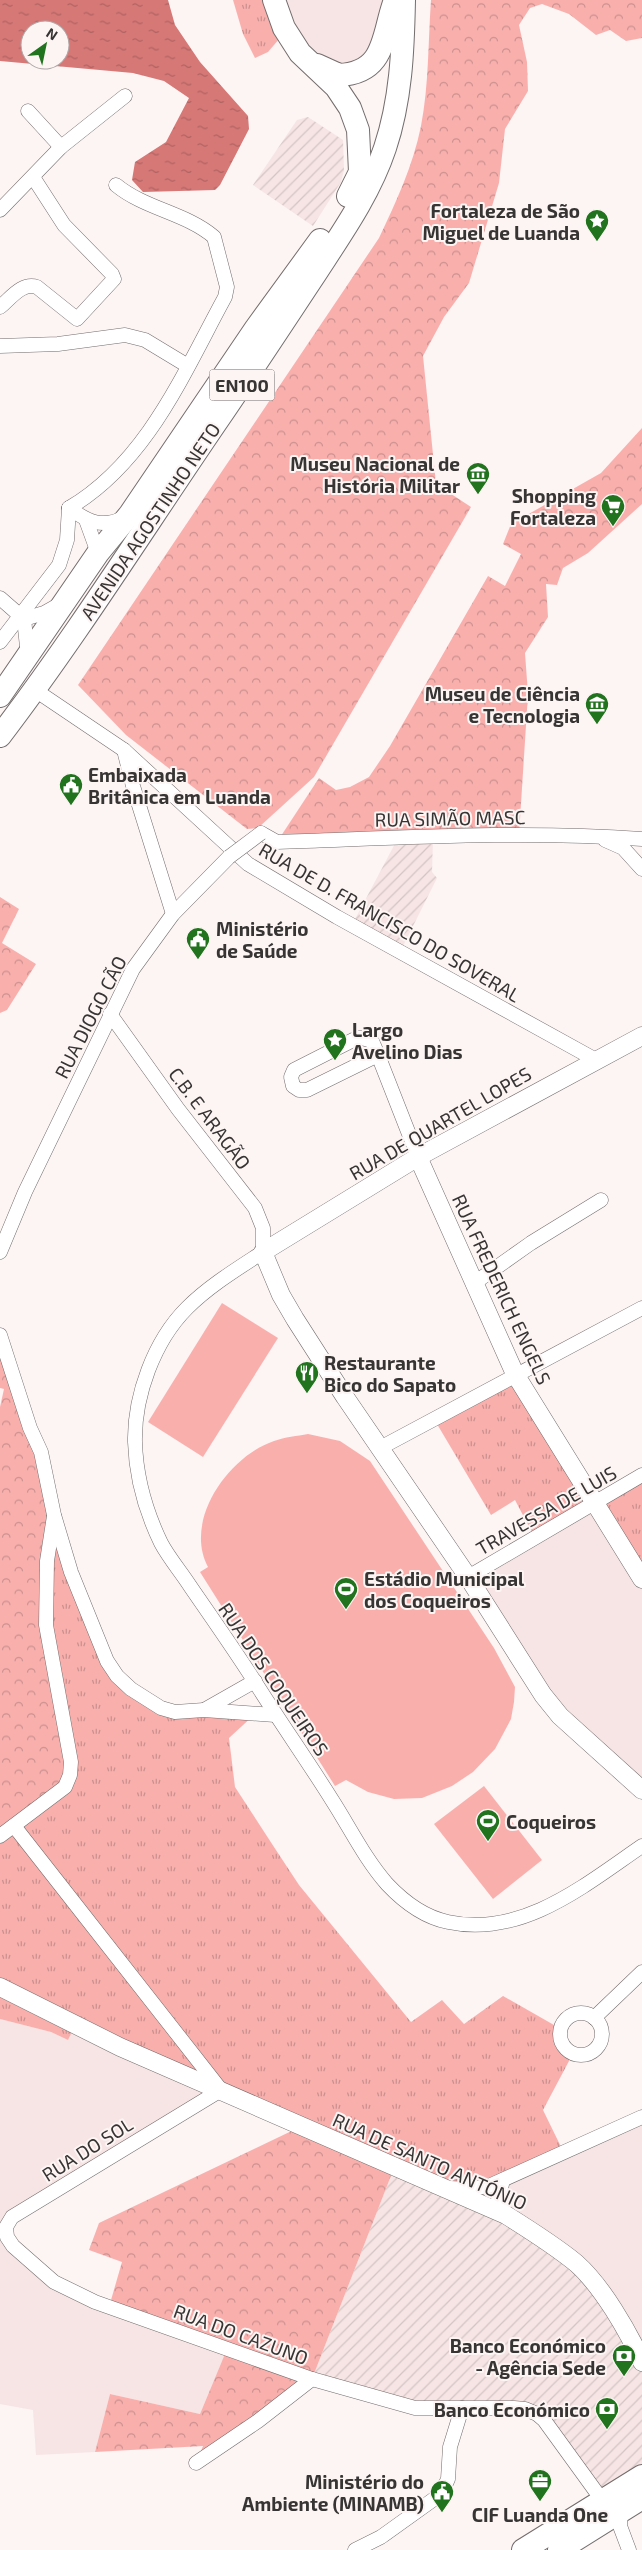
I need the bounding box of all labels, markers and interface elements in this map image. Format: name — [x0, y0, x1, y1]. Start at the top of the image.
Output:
north arrow — [20, 20, 70, 70]
text: N — [43, 24, 61, 44]
place label: Fortaleza de São Miguel de Luanda — [422, 199, 580, 244]
place icon: Fortaleza de São Miguel de Luanda — [584, 208, 610, 242]
road number: EN100 — [210, 370, 274, 400]
street label: AVENIDA AGOSTINHO NETO — [75, 418, 225, 624]
place label: Museu Nacional de História Militar — [290, 452, 460, 497]
museum icon: Museu Nacional de História Militar — [465, 461, 491, 495]
place label: Shopping Fortaleza — [510, 484, 596, 529]
supermarket icon: Shopping Fortaleza — [600, 493, 626, 527]
place label: Museu de Ciência e Tecnologia — [425, 682, 580, 727]
museum icon: Museu de Ciência e Tecnologia — [584, 691, 610, 725]
place label: Embaixada Britânica em Luanda — [88, 763, 271, 808]
public building icon: Embaixada Britânica em Luanda — [58, 772, 84, 806]
street label: RUA SIMÃO MASC — [374, 805, 526, 831]
street label: RUA DE D. FRANCISCO DO SOVERAL — [255, 838, 525, 1007]
place label: Ministério de Saúde — [216, 917, 308, 962]
public building icon: Ministério de Saúde — [185, 926, 211, 960]
street label: RUA DIOGO CÃO — [49, 952, 131, 1082]
place label: Largo Avelino Dias — [352, 1018, 463, 1063]
place icon: Largo Avelino Dias — [322, 1027, 348, 1061]
street label: RUA DE QUARTEL LOPES — [345, 1062, 535, 1184]
street label: C.B. E ARAGÃO — [164, 1063, 256, 1173]
street label: RUA FREDERICH ENGELS — [448, 1190, 556, 1388]
place label: Restaurante Bico do Sapato — [324, 1351, 456, 1396]
restaurant icon: Restaurante Bico do Sapato — [294, 1360, 320, 1394]
street label: TRAVESSA DE LUIS — [472, 1460, 620, 1560]
place label: Estádio Municipal dos Coqueiros — [364, 1567, 525, 1612]
sports icon: Estádio Municipal dos Coqueiros — [333, 1576, 359, 1610]
street label: RUA DOS COQUEIROS — [214, 1598, 334, 1760]
sports icon: Coqueiros — [475, 1808, 501, 1842]
place label: Coqueiros — [506, 1810, 596, 1833]
street label: RUA DE SANTO ANTÓNIO — [329, 2108, 531, 2214]
street label: RUA DO SOL — [37, 2112, 137, 2186]
street label: RUA DO CAZUNO — [171, 2299, 311, 2369]
place label: Banco Económico - Agência Sede — [450, 2334, 606, 2379]
bank icon: Banco Económico - Agência Sede — [611, 2343, 637, 2377]
bank icon: Banco Económico — [594, 2396, 620, 2430]
place label: Banco Económico — [434, 2398, 590, 2421]
office icon: CIF Luanda One — [527, 2468, 553, 2502]
place label: Ministério do Ambiente (MINAMB) — [242, 2470, 424, 2515]
public building icon: Ministério do Ambiente (MINAMB) — [429, 2479, 455, 2513]
place label: CIF Luanda One — [472, 2503, 608, 2526]

